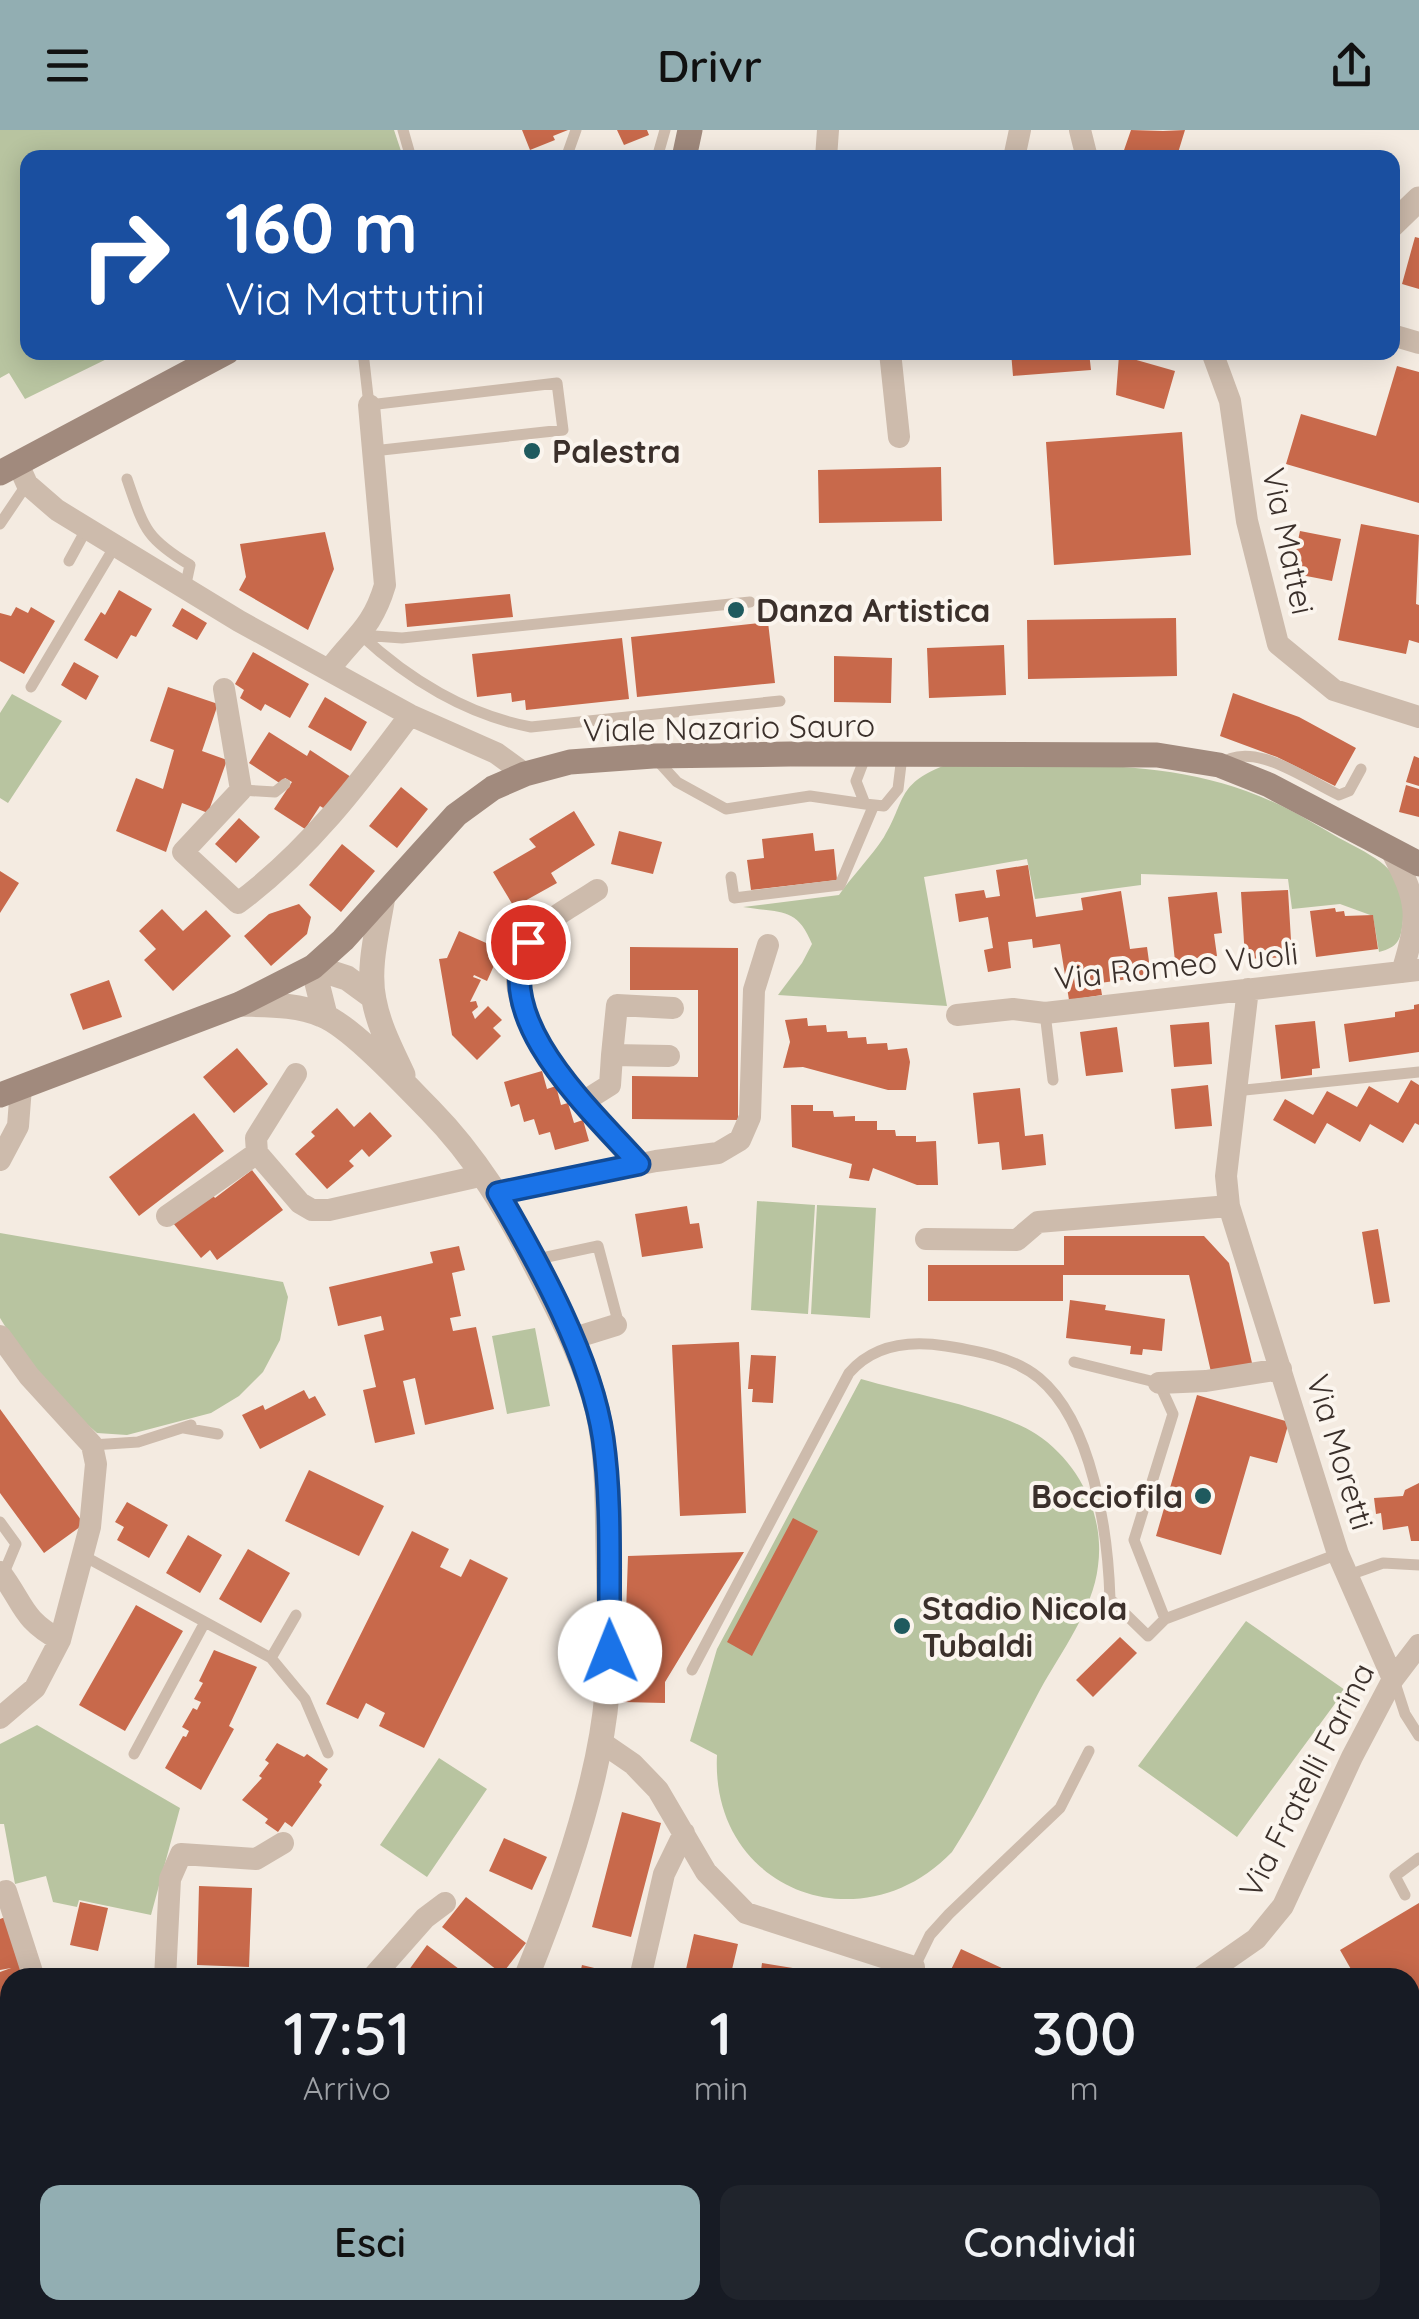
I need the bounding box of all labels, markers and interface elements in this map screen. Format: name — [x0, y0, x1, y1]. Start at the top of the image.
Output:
text: Drivr — [657, 37, 762, 93]
icon: menu — [40, 38, 95, 93]
icon: share — [1324, 38, 1379, 93]
text: 160 m — [225, 183, 418, 271]
icon: right — [60, 190, 190, 320]
text: Via Mattutini — [225, 270, 485, 326]
place label: Palestra — [552, 431, 681, 471]
marker: Palestra — [521, 440, 543, 462]
street label: Via Mattei — [1254, 464, 1324, 618]
place label: Danza Artistica — [756, 590, 990, 630]
marker: Danza Artistica — [725, 599, 747, 621]
street label: Viale Nazario Sauro — [583, 704, 875, 750]
pin — [486, 900, 571, 985]
icon: arrive — [501, 915, 556, 970]
street label: Via Romeo Vuoli — [1052, 932, 1300, 998]
street label: Via Moretti — [1298, 1370, 1384, 1534]
place label: Bocciofila — [1031, 1476, 1183, 1516]
marker: Bocciofila — [1192, 1485, 1214, 1507]
place label: Stadio Nicola Tubaldi — [922, 1588, 1127, 1665]
position arrow — [558, 1600, 662, 1704]
marker: Stadio Nicola Tubaldi — [891, 1615, 913, 1637]
street label: Via Fratelli Farina — [1230, 1656, 1382, 1904]
text: 17:51 — [283, 1995, 410, 2070]
text: 1 — [709, 1995, 732, 2070]
text: 300 — [1032, 1995, 1137, 2070]
text: Arrivo — [303, 2068, 391, 2108]
text: min — [694, 2068, 748, 2108]
text: m — [1069, 2068, 1099, 2108]
button: Esci — [40, 2185, 700, 2300]
button: Condividi — [720, 2185, 1380, 2300]

